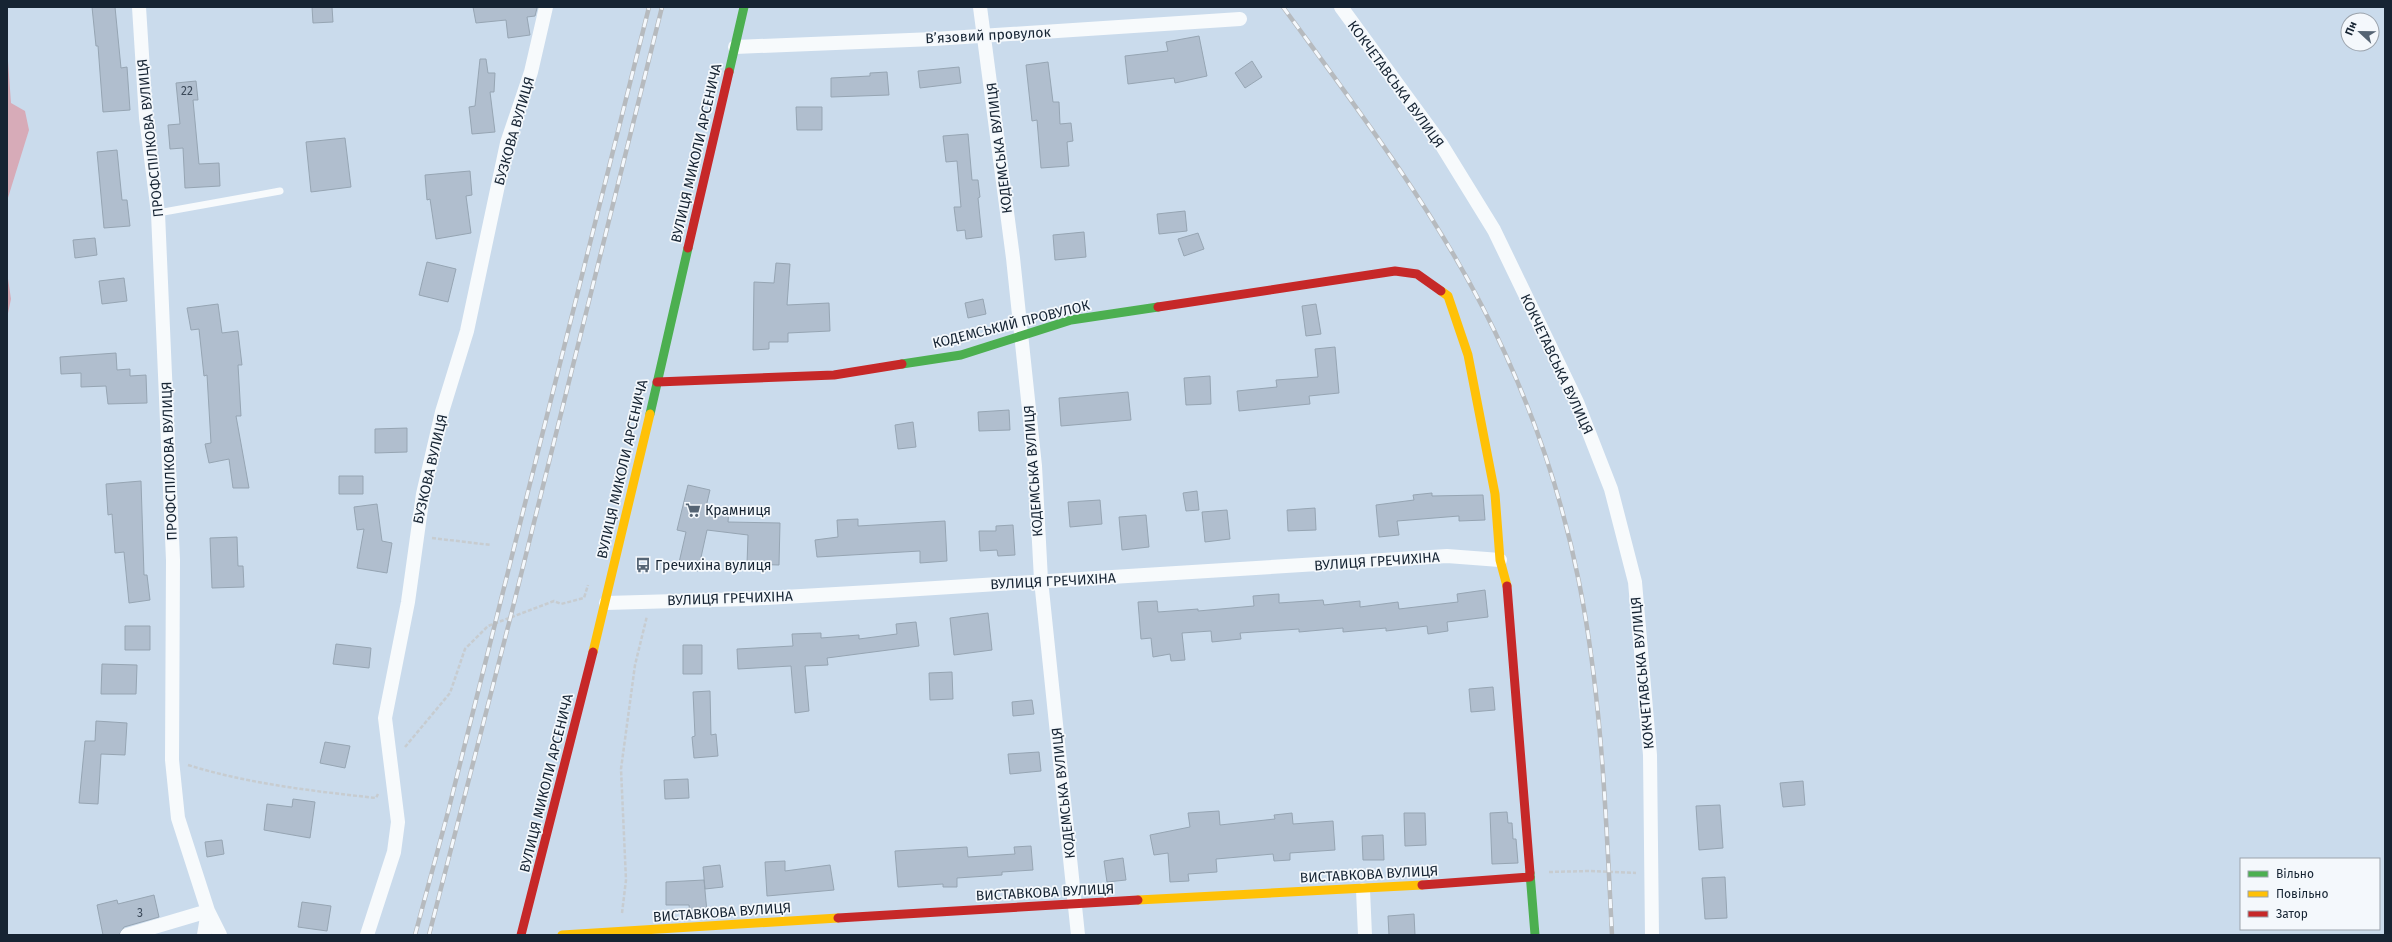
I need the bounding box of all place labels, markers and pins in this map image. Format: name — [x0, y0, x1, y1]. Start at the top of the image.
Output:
supermarket icon: Крамниця — [684, 501, 702, 519]
place label: Крамниця — [705, 502, 771, 519]
bus stop icon: Гречихіна вулиця — [634, 556, 652, 574]
place label: Гречихіна вулиця — [655, 557, 771, 574]

